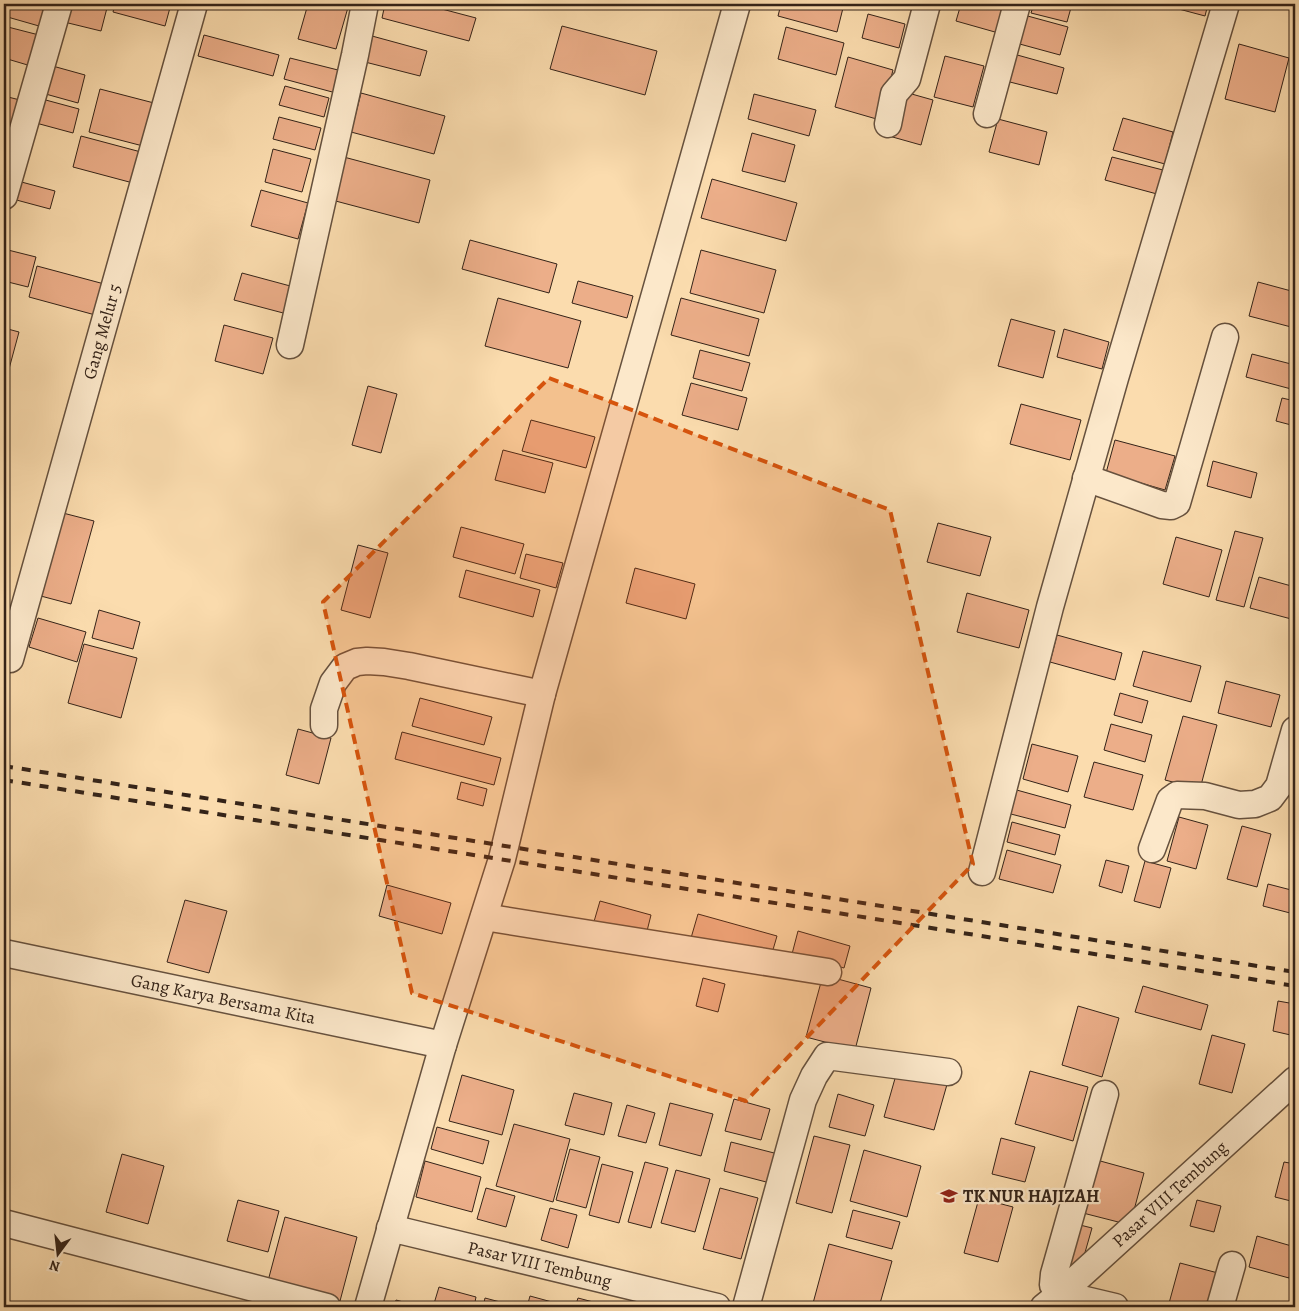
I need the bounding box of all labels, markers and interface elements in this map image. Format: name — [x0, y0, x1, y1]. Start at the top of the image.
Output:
street label: Gang Melur 5 — [77, 281, 127, 382]
street label: Gang Karya Bersama Kita — [129, 968, 318, 1030]
street label: Pasar VIII Tembung — [1107, 1135, 1232, 1253]
place label: TK NUR HAJIZAH — [963, 1184, 1099, 1208]
school or university icon: TK NUR HAJIZAH — [939, 1186, 959, 1206]
north arrow — [32, 1228, 82, 1278]
street label: Pasar VIII Tembung — [465, 1235, 614, 1293]
text: N — [47, 1256, 62, 1277]

